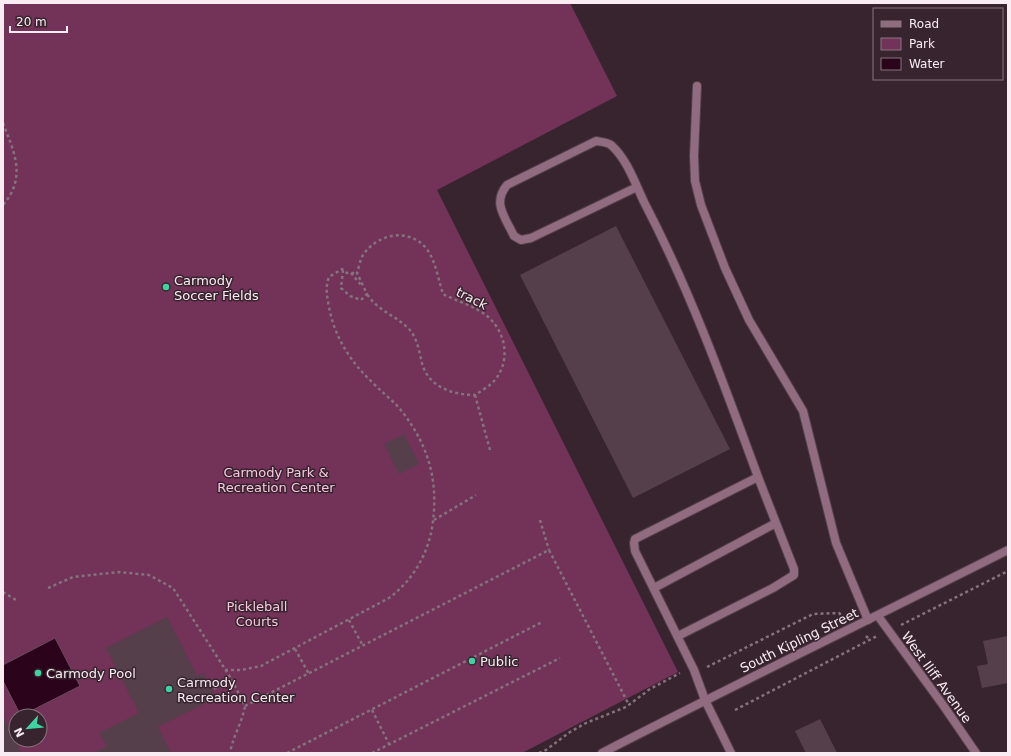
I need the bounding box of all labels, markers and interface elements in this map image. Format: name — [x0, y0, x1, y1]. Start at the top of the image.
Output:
scale bar — [10, 8, 67, 34]
legend — [873, 8, 1003, 80]
text: 20 m — [16, 15, 47, 29]
text: Road — [909, 17, 939, 31]
text: Park — [909, 37, 935, 51]
text: Water — [909, 57, 945, 71]
place label: Carmody Soccer Fields — [174, 273, 259, 303]
marker: Carmody Soccer Fields — [161, 282, 171, 292]
street label: track — [454, 284, 490, 313]
park label: Carmody Park & Recreation Center — [217, 465, 335, 495]
park label: Pickleball Courts — [227, 599, 287, 629]
street label: South Kipling Street — [738, 605, 861, 676]
street label: West Iliff Avenue — [899, 629, 975, 726]
place label: Public — [480, 654, 518, 669]
marker: Public — [467, 656, 477, 666]
place label: Carmody Pool — [46, 666, 136, 681]
marker: Carmody Pool — [33, 668, 43, 678]
place label: Carmody Recreation Center — [177, 675, 295, 705]
marker: Carmody Recreation Center — [164, 684, 174, 694]
north arrow — [8, 708, 48, 748]
text: N — [12, 725, 27, 739]

